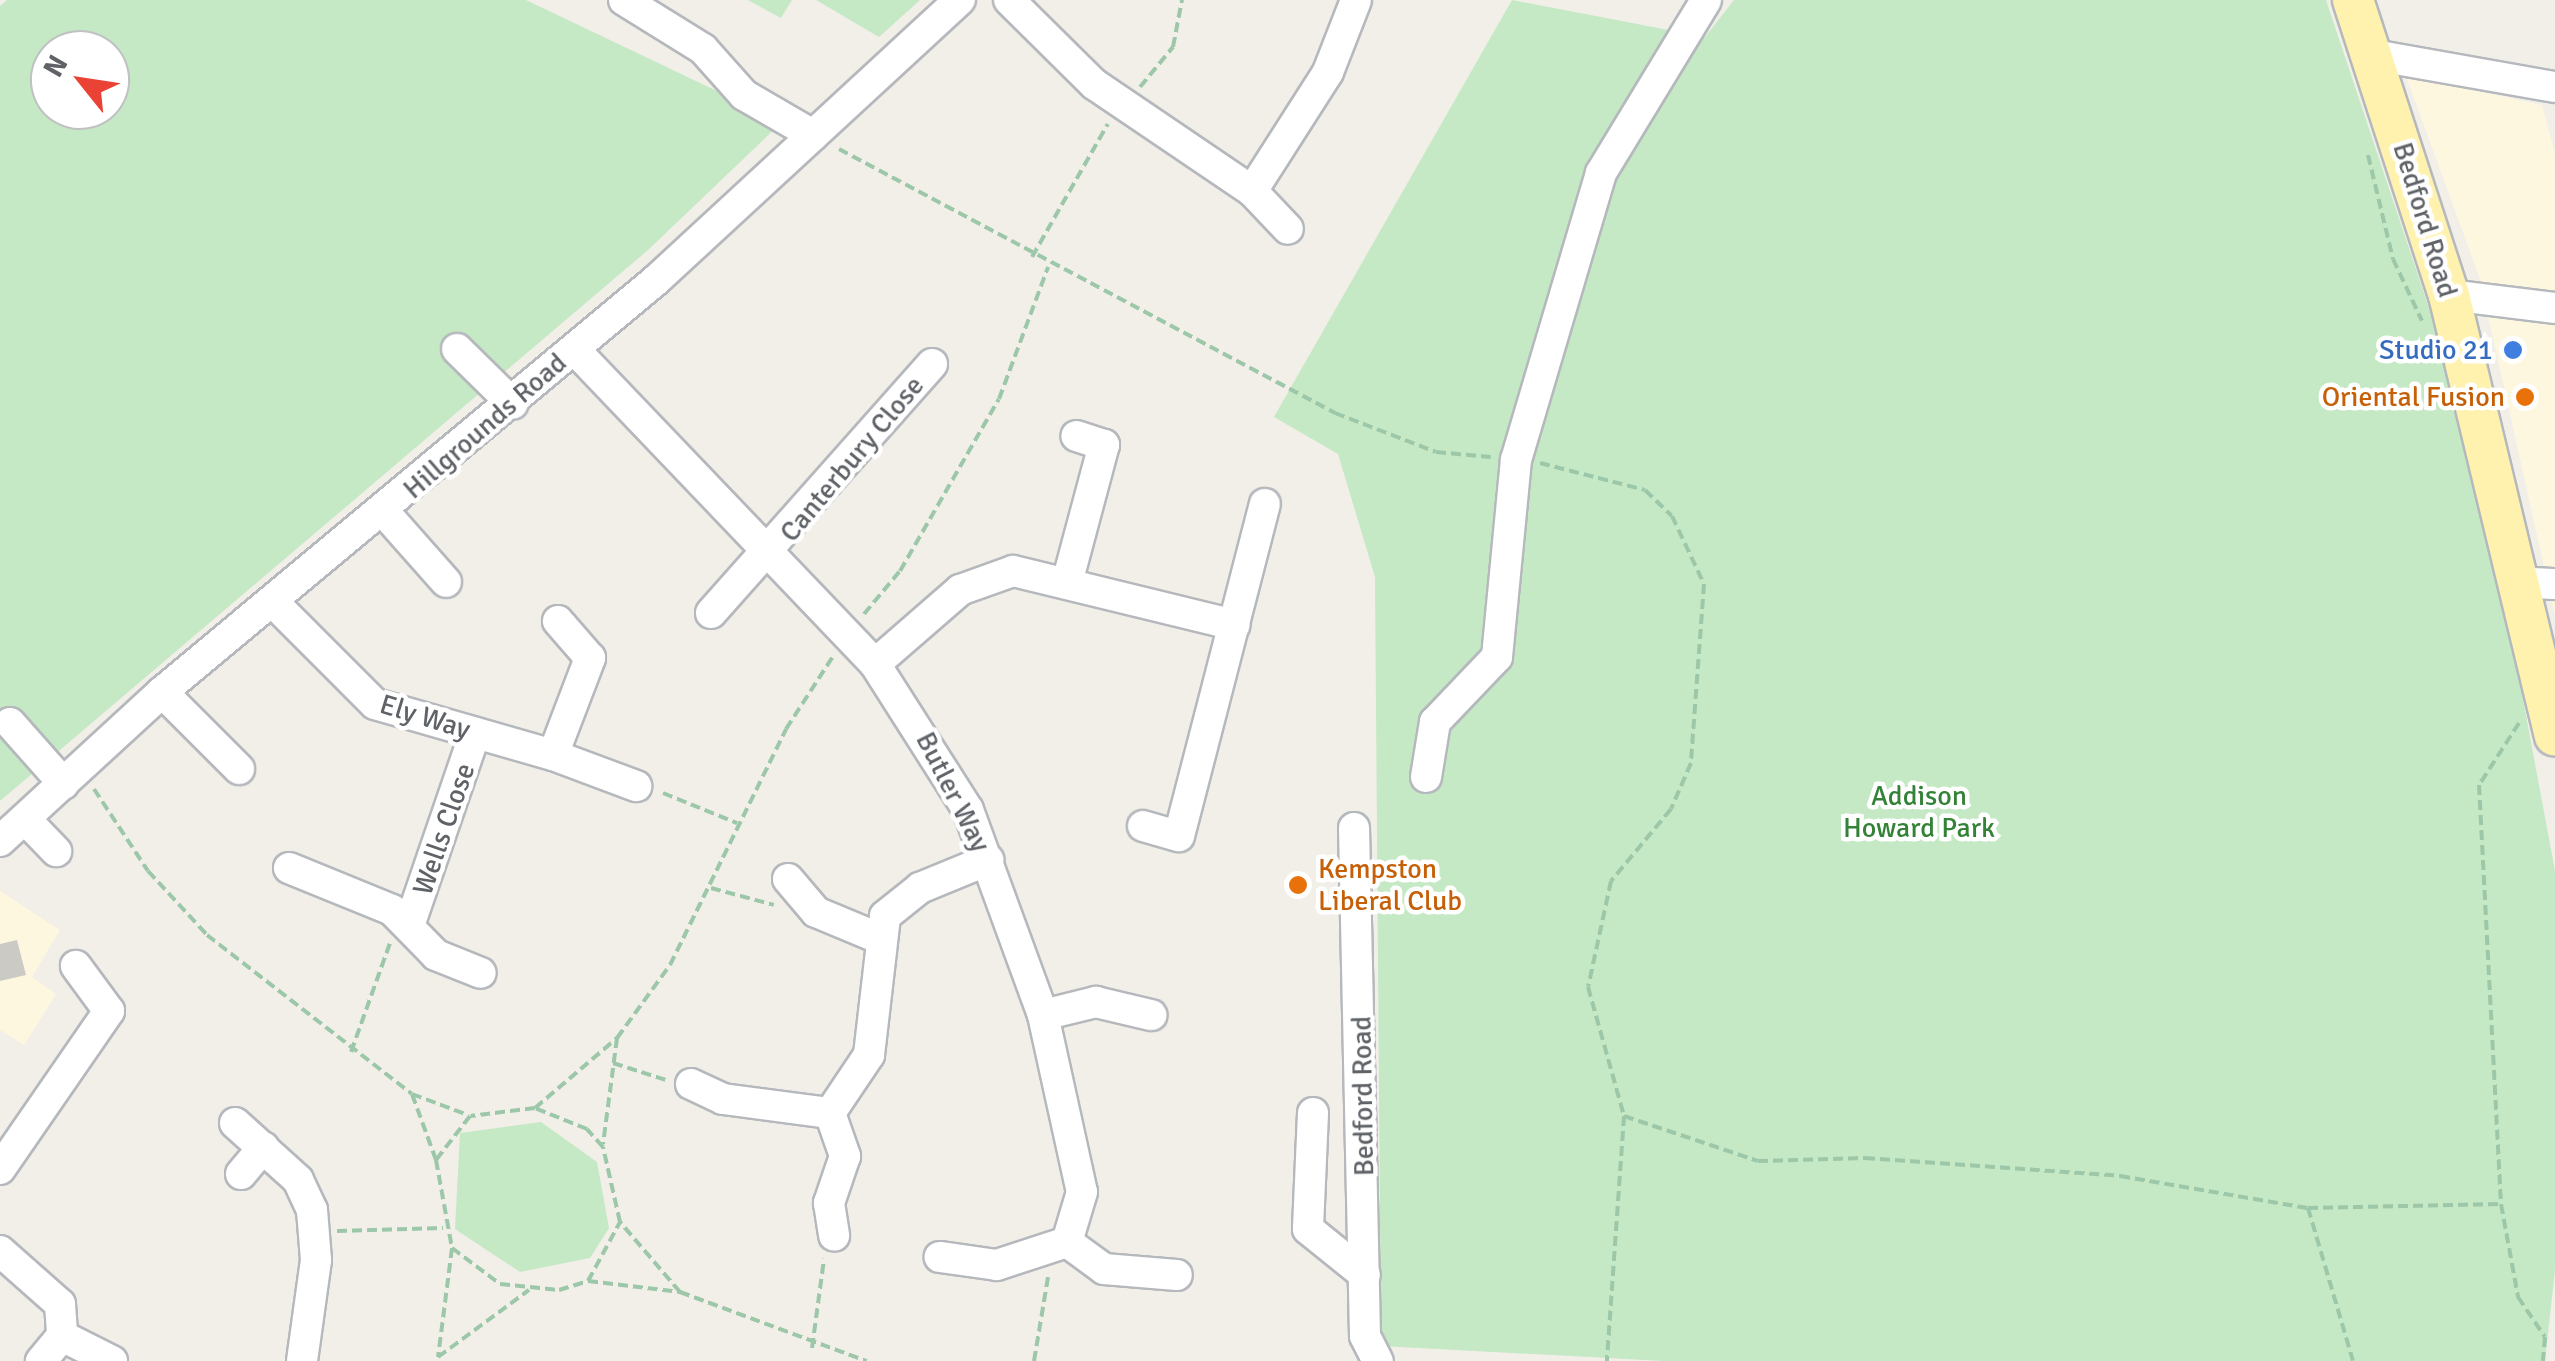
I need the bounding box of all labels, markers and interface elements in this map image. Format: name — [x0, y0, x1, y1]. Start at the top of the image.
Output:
north arrow — [30, 30, 130, 130]
text: N — [36, 49, 75, 83]
street label: Bedford Road — [2385, 138, 2465, 302]
place label: Studio 21 — [2379, 333, 2493, 367]
marker: Studio 21 — [2502, 339, 2524, 361]
street label: Hillgrounds Road — [396, 346, 574, 506]
street label: Canterbury Close — [773, 369, 931, 549]
place label: Oriental Fusion — [2322, 380, 2505, 414]
marker: Oriental Fusion — [2514, 386, 2536, 408]
street label: Ely Way — [376, 687, 474, 747]
street label: Butler Way — [908, 726, 998, 858]
street label: Wells Close — [406, 759, 482, 899]
park label: Addison Howard Park — [1843, 779, 1995, 845]
place label: Kempston Liberal Club — [1318, 852, 1462, 918]
marker: Kempston Liberal Club — [1287, 874, 1309, 896]
street label: Bedford Road — [1345, 1015, 1381, 1177]

